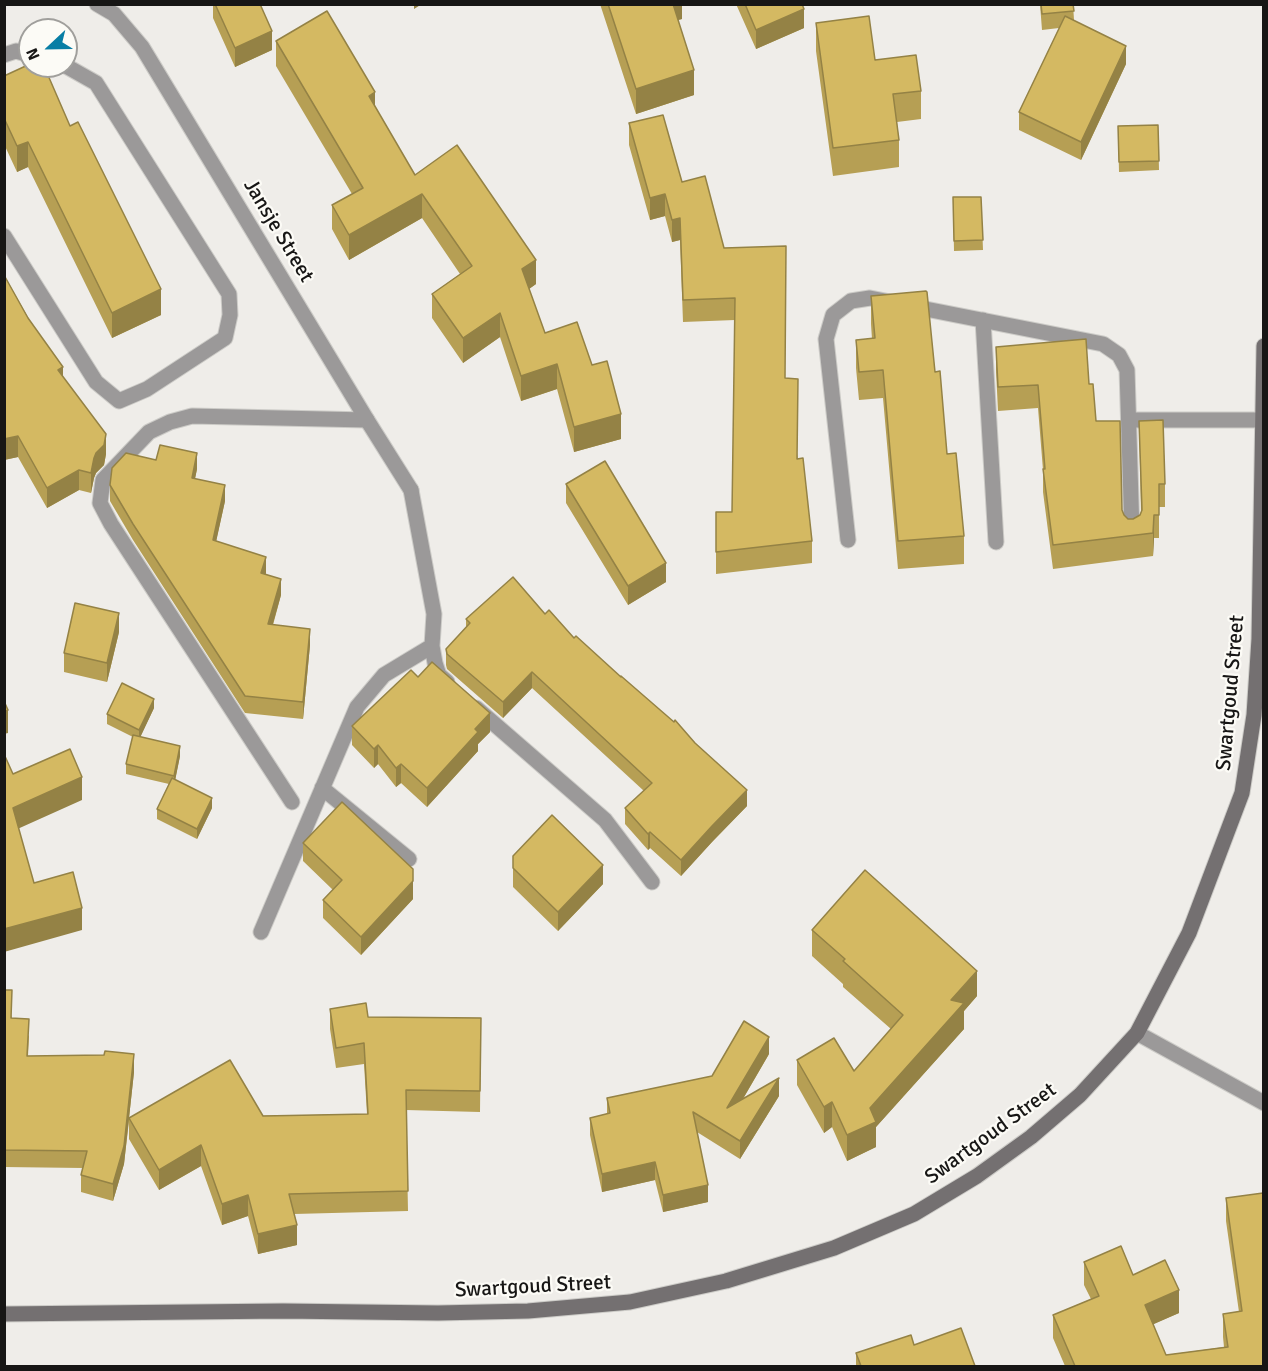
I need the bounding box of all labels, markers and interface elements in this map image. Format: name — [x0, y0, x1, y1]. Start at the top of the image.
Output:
north arrow — [18, 18, 78, 78]
text: N — [22, 45, 45, 63]
street label: Jansje Street — [237, 175, 319, 287]
street label: Swartgoud Street — [1212, 614, 1250, 772]
street label: Swartgoud Street — [920, 1078, 1062, 1190]
street label: Swartgoud Street — [454, 1270, 612, 1304]

